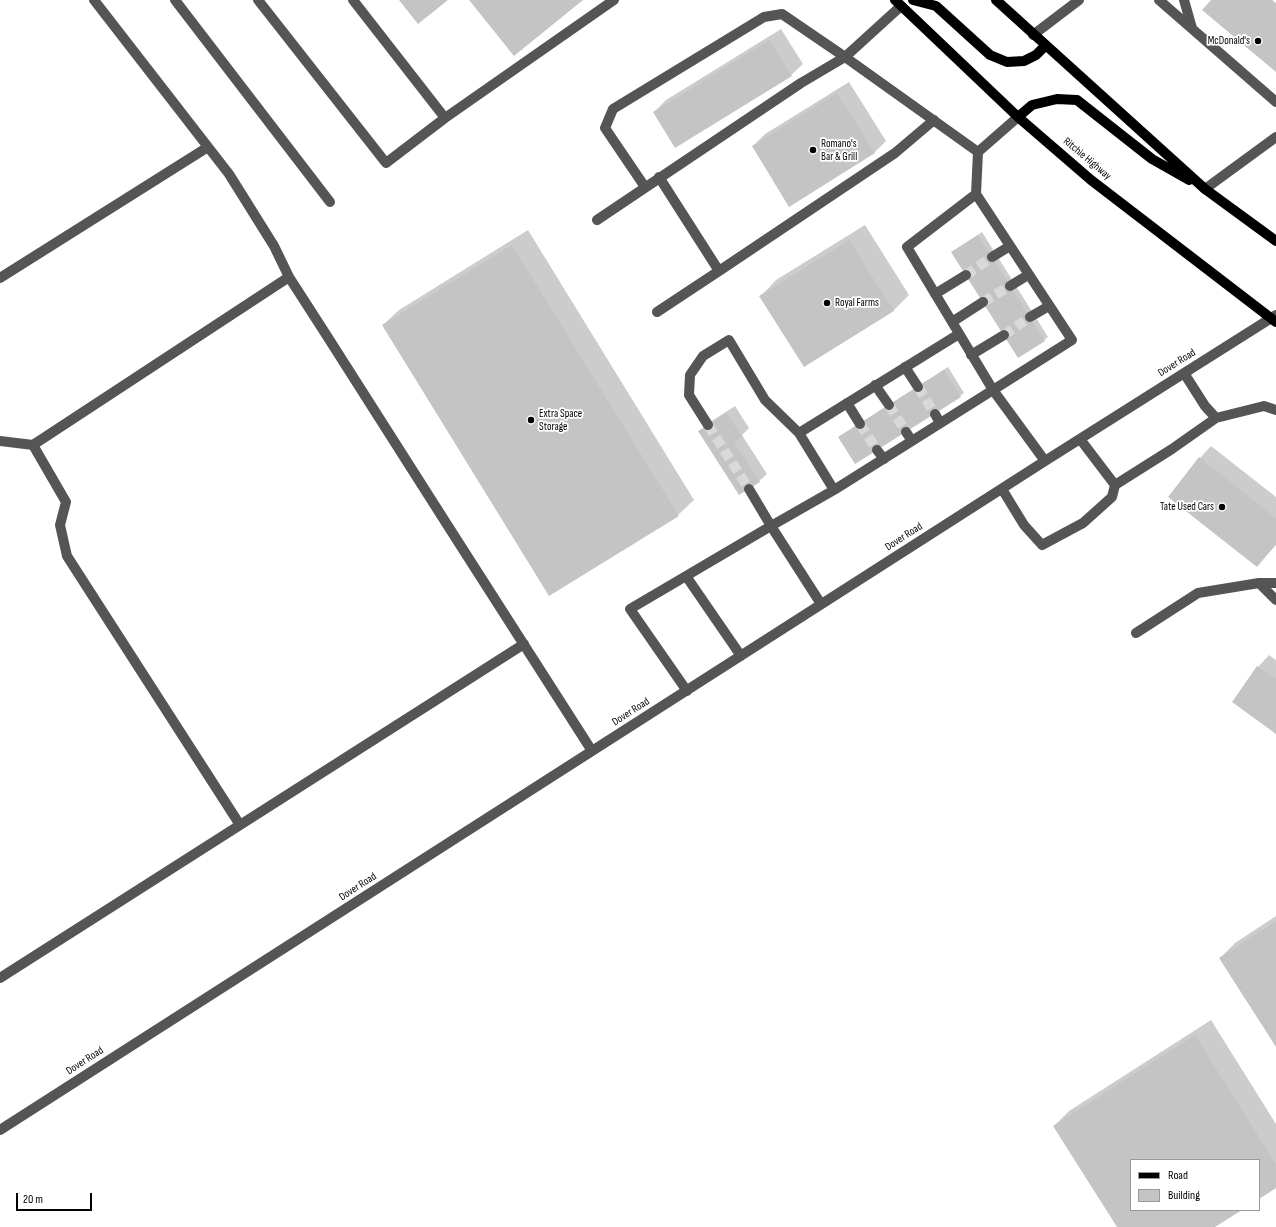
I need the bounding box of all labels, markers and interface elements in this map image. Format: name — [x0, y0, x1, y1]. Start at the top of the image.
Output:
place label: McDonald's — [1208, 34, 1250, 48]
marker: McDonald's — [1253, 36, 1263, 46]
street label: Ritchie Highway — [1060, 135, 1114, 183]
place label: Romano's Bar & Grill — [821, 137, 857, 163]
marker: Romano's Bar & Grill — [808, 145, 818, 155]
place label: Royal Farms — [835, 296, 879, 310]
marker: Royal Farms — [822, 298, 832, 308]
street label: Dover Road — [1156, 346, 1198, 380]
place label: Extra Space Storage — [539, 407, 582, 433]
marker: Extra Space Storage — [526, 415, 536, 425]
place label: Tate Used Cars — [1160, 500, 1214, 514]
marker: Tate Used Cars — [1217, 502, 1227, 512]
street label: Dover Road — [883, 520, 925, 554]
street label: Dover Road — [610, 695, 652, 729]
street label: Dover Road — [337, 870, 379, 904]
street label: Dover Road — [64, 1044, 106, 1078]
legend — [1130, 1159, 1260, 1211]
text: Road — [1168, 1168, 1188, 1183]
scale bar — [18, 1185, 94, 1211]
text: Building — [1168, 1188, 1200, 1203]
text: 20 m — [23, 1192, 43, 1207]

